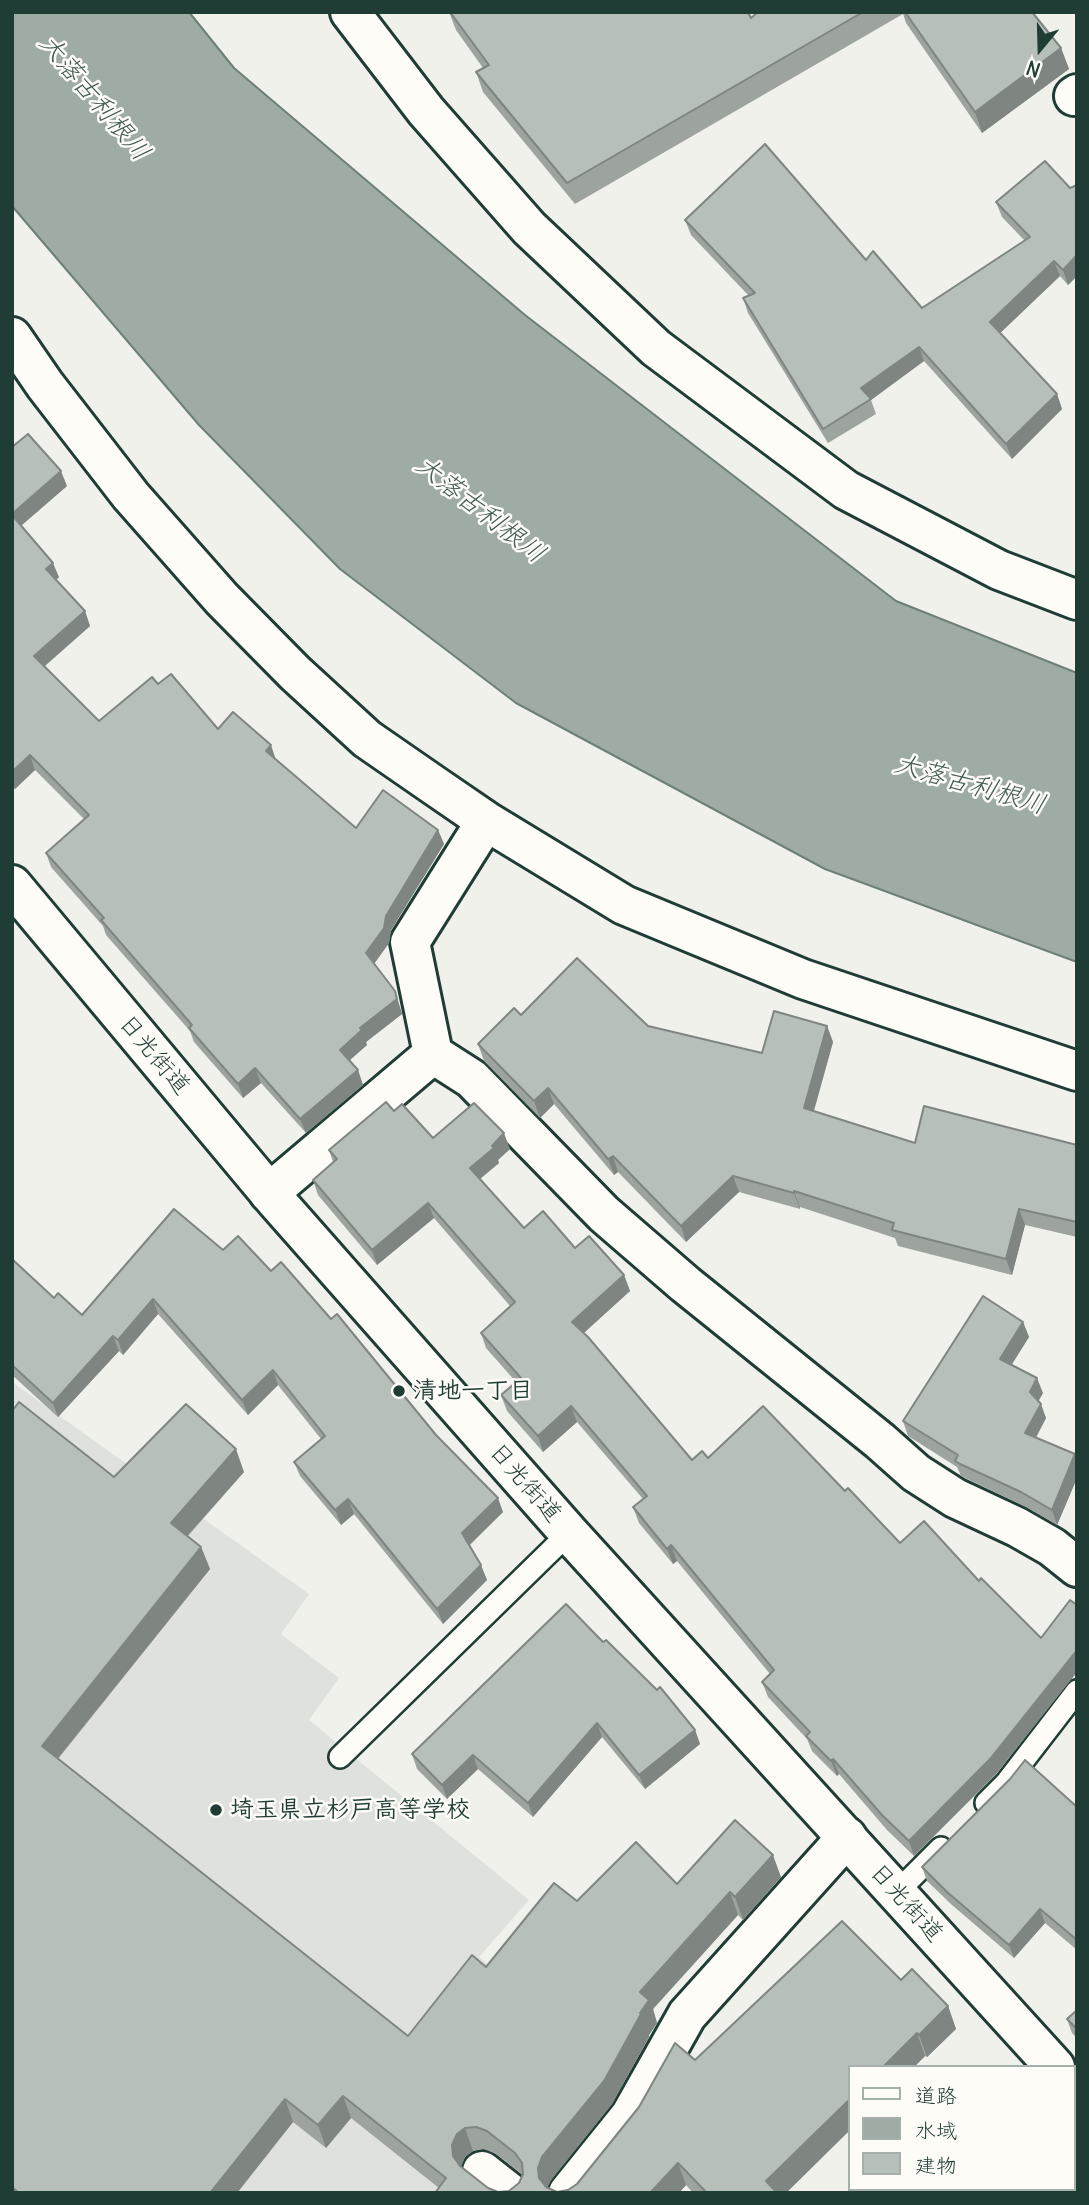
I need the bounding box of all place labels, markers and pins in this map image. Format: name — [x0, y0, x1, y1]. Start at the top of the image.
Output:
place label: 清地一丁目 — [413, 1377, 533, 1405]
marker: 清地一丁目 — [391, 1383, 407, 1399]
place label: 埼玉県立杉戸高等学校 — [230, 1796, 470, 1824]
marker: 埼玉県立杉戸高等学校 — [208, 1802, 224, 1818]

